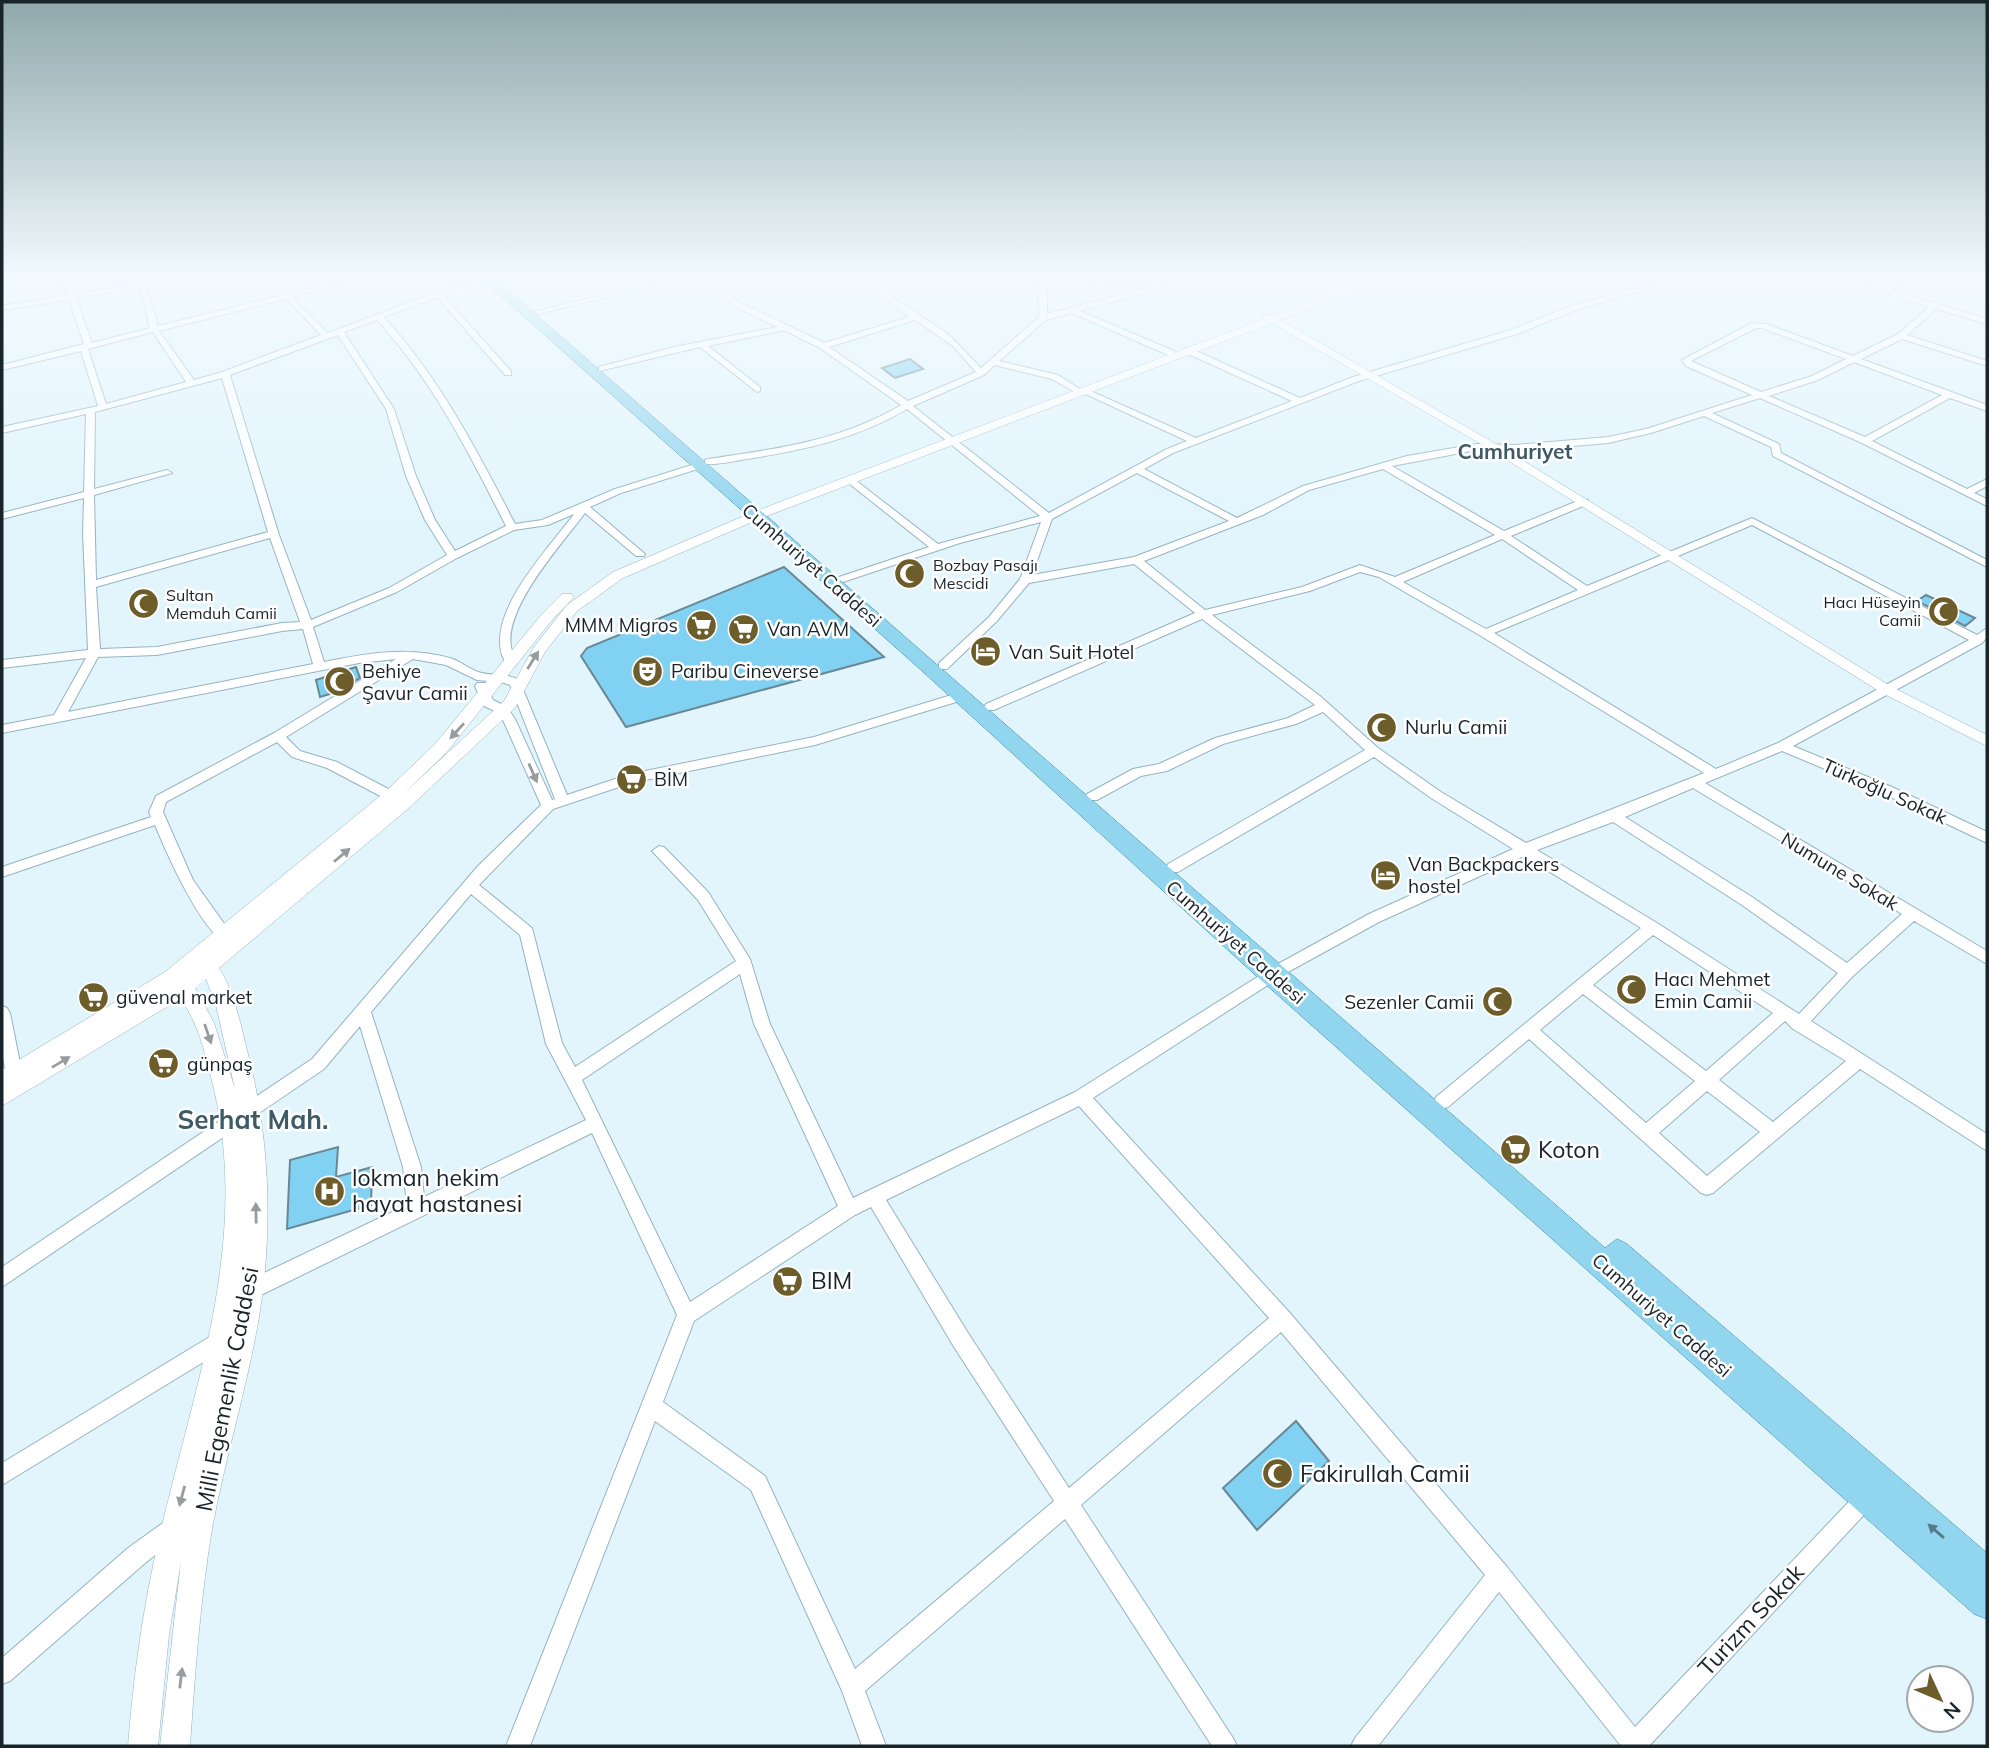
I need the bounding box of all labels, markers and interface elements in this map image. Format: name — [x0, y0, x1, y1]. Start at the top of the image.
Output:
district label: Cumhuriyet — [1457, 438, 1573, 464]
street label: Cumhuriyet Caddesi — [737, 498, 887, 632]
place label: Bozbay Pasajı Mescidi — [933, 555, 1038, 593]
mosque icon: Bozbay Pasajı Mescidi — [893, 557, 927, 591]
place label: Sultan Memduh Camii — [166, 585, 277, 623]
mosque icon: Sultan Memduh Camii — [126, 587, 160, 621]
place label: Hacı Hüseyin Camii — [1824, 592, 1921, 630]
mosque icon: Hacı Hüseyin Camii — [1927, 594, 1961, 628]
supermarket icon: MMM Migros — [684, 608, 718, 642]
supermarket icon: Van AVM — [727, 612, 761, 646]
place label: MMM Migros — [565, 613, 678, 637]
place label: Van AVM — [767, 617, 849, 641]
hotel icon: Van Suit Hotel — [969, 635, 1003, 669]
place label: Van Suit Hotel — [1009, 640, 1134, 664]
one-way arrow — [527, 650, 539, 669]
theatre icon: Paribu Cineverse — [631, 654, 665, 688]
place label: Behiye Şavur Camii — [362, 659, 468, 705]
place label: Paribu Cineverse — [671, 659, 819, 683]
mosque icon: Behiye Şavur Camii — [322, 665, 356, 699]
mosque icon: Nurlu Camii — [1365, 710, 1399, 744]
place label: Nurlu Camii — [1405, 715, 1507, 739]
one-way arrow — [449, 722, 465, 739]
street label: Türkoğlu Sokak — [1819, 753, 1951, 829]
supermarket icon: BİM — [614, 762, 648, 796]
one-way arrow — [527, 763, 539, 783]
place label: BİM — [654, 767, 688, 791]
street label: Numune Sokak — [1777, 827, 1903, 916]
one-way arrow — [333, 848, 350, 863]
place label: Van Backpackers hostel — [1408, 852, 1560, 898]
hotel icon: Van Backpackers hostel — [1368, 858, 1402, 892]
street label: Cumhuriyet Caddesi — [1161, 875, 1311, 1009]
place label: Hacı Mehmet Emin Camii — [1654, 967, 1771, 1013]
mosque icon: Hacı Mehmet Emin Camii — [1614, 973, 1648, 1007]
supermarket icon: güvenal market — [76, 980, 110, 1014]
place label: güvenal market — [116, 985, 253, 1009]
mosque icon: Sezenler Camii — [1480, 985, 1514, 1019]
place label: Sezenler Camii — [1344, 990, 1474, 1014]
one-way arrow — [203, 1023, 214, 1044]
supermarket icon: günpaş — [147, 1047, 181, 1081]
place label: günpaş — [187, 1052, 253, 1076]
one-way arrow — [51, 1056, 70, 1069]
district label: Serhat Mah. — [178, 1103, 328, 1136]
supermarket icon: Koton — [1498, 1133, 1532, 1167]
place label: Koton — [1538, 1135, 1600, 1164]
place label: lokman hekim hayat hastanesi — [352, 1163, 522, 1218]
hospital icon: lokman hekim hayat hastanesi — [312, 1174, 346, 1208]
one-way arrow — [250, 1201, 262, 1223]
street label: Cumhuriyet Caddesi — [1587, 1248, 1737, 1382]
street label: Milli Egemenlik Caddesi — [189, 1264, 264, 1514]
supermarket icon: BIM — [771, 1264, 805, 1298]
place label: BIM — [811, 1266, 852, 1295]
mosque icon: Fakirullah Camii — [1260, 1457, 1294, 1491]
place label: Fakirullah Camii — [1300, 1459, 1470, 1488]
one-way arrow — [176, 1485, 187, 1507]
one-way arrow — [1927, 1523, 1945, 1539]
street label: Turizm Sokak — [1692, 1557, 1811, 1682]
north arrow — [1905, 1664, 1975, 1734]
one-way arrow — [176, 1667, 187, 1689]
text: N — [1939, 1697, 1966, 1724]

